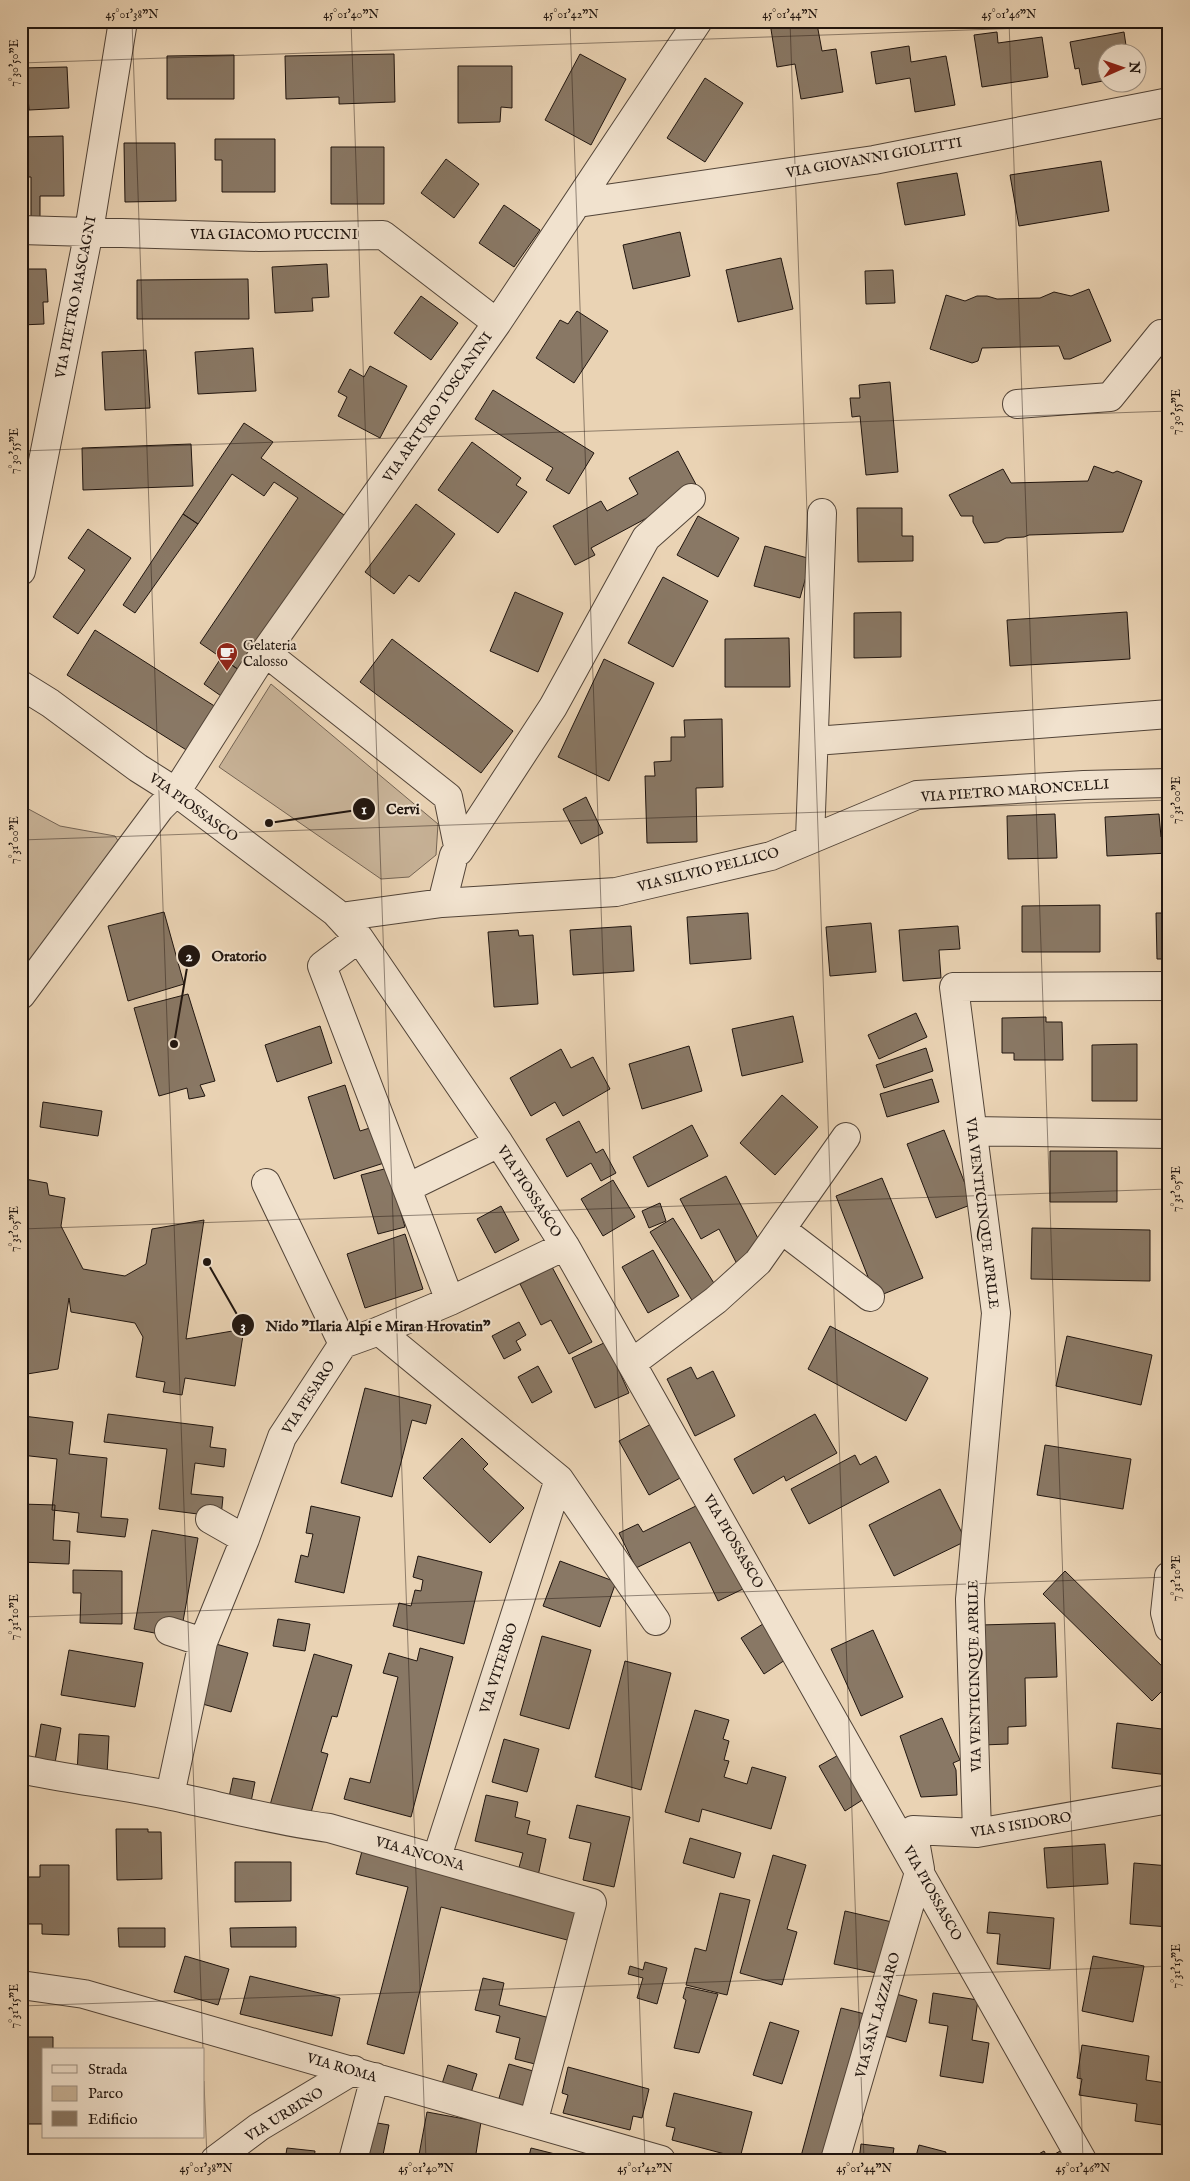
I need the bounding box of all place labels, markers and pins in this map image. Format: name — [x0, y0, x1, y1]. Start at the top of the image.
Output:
place label: Gelateria Calosso — [243, 637, 298, 671]
cafe icon: Gelateria Calosso — [215, 641, 239, 672]
callout: Cervi — [351, 794, 430, 824]
callout: Oratorio — [176, 941, 276, 971]
callout: Nido "Ilaria Alpi e Miran Hrovatin" — [230, 1310, 501, 1340]

